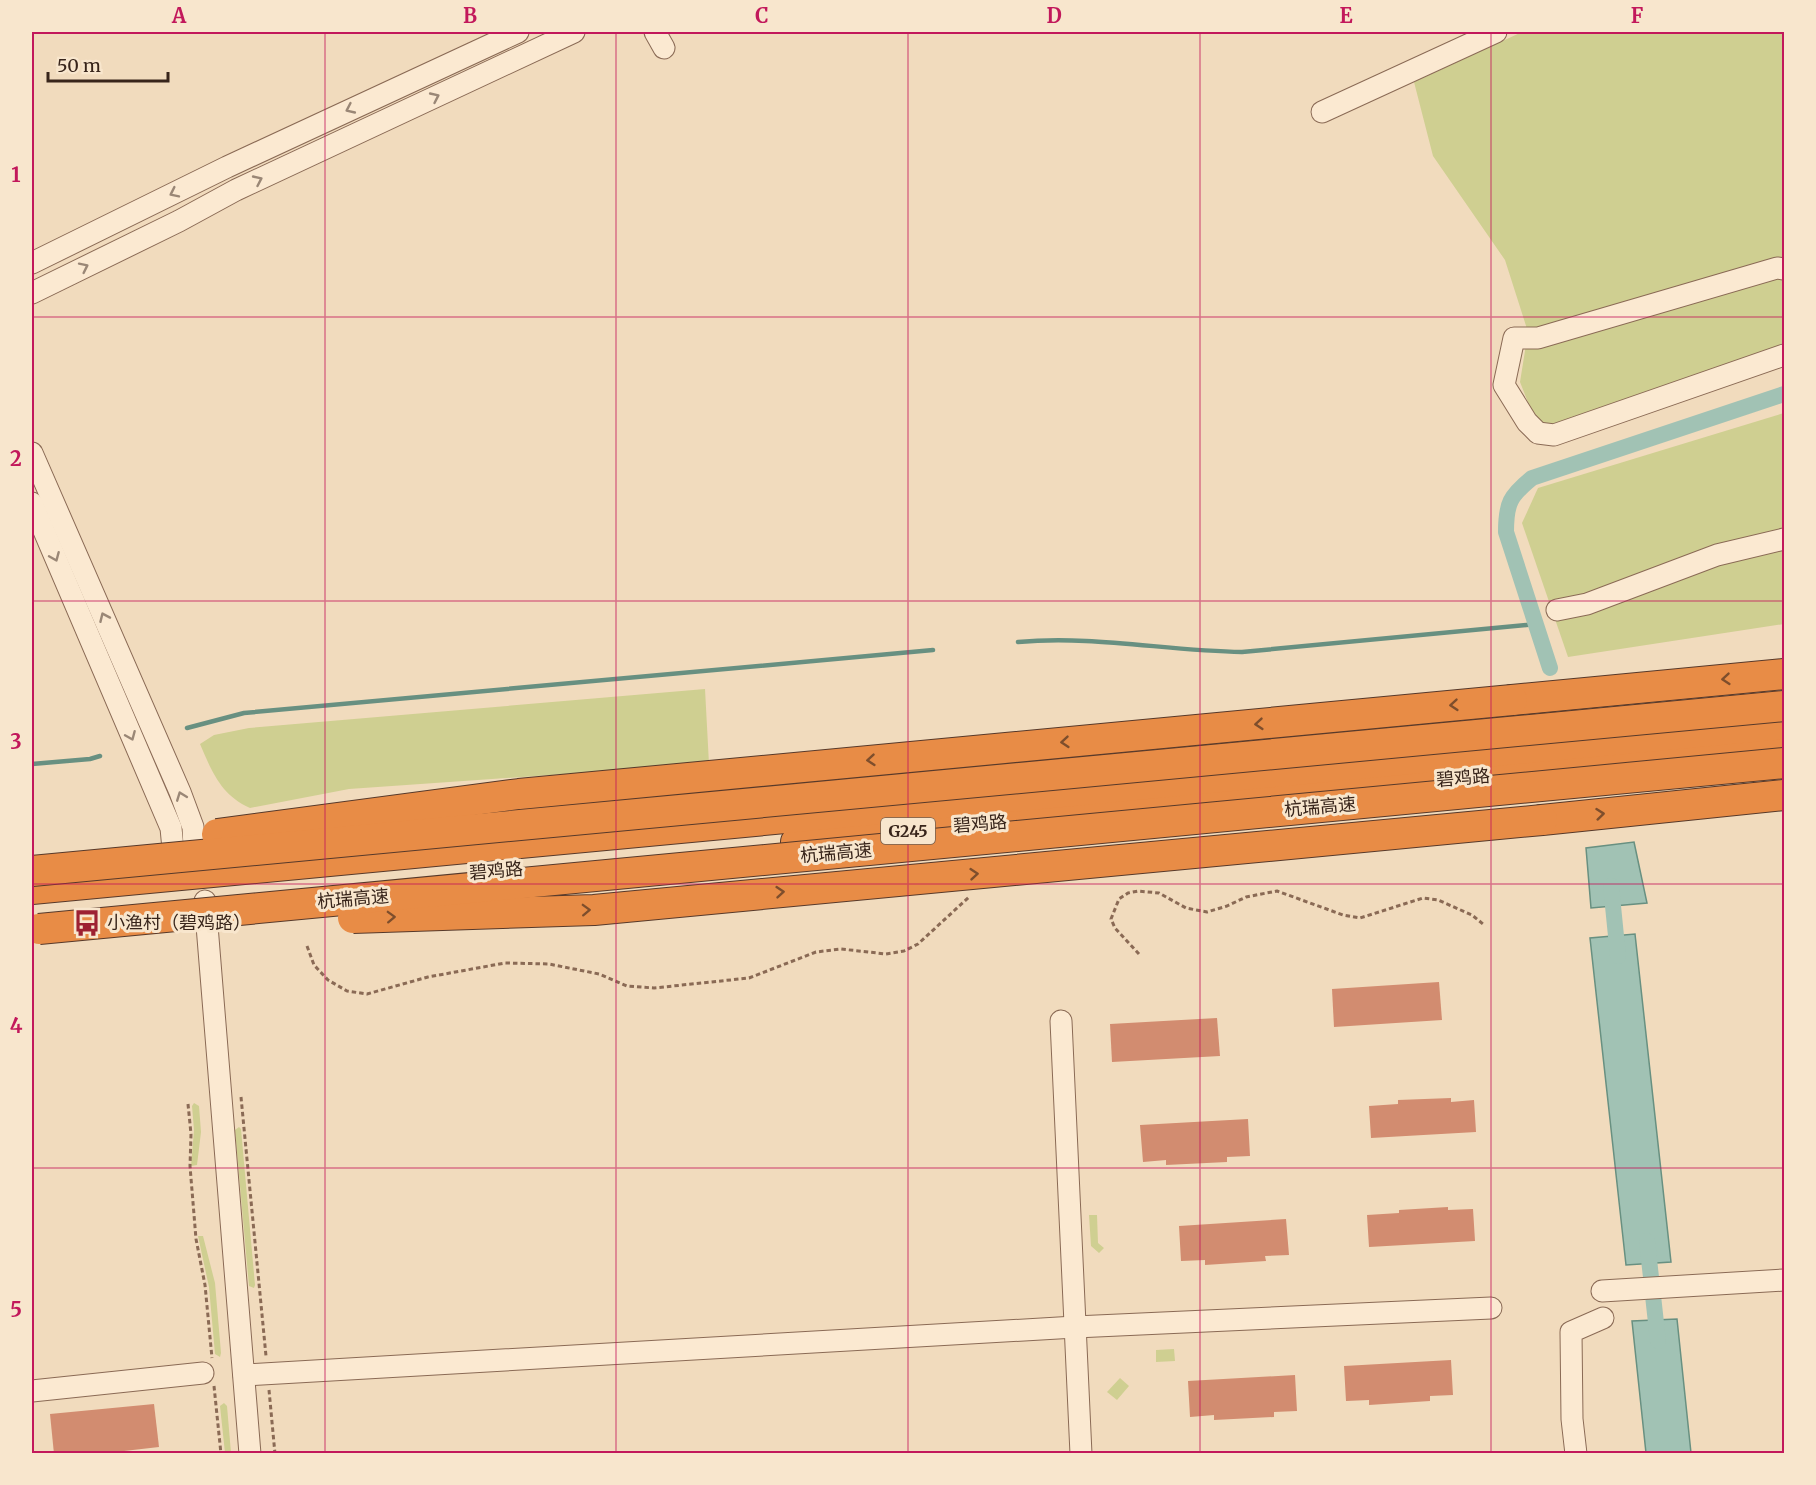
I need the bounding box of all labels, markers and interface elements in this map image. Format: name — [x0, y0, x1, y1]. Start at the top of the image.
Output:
text: A — [171, 3, 187, 28]
text: B — [463, 3, 477, 28]
text: C — [755, 3, 769, 28]
text: D — [1046, 3, 1062, 28]
text: E — [1339, 3, 1353, 28]
text: F — [1631, 3, 1644, 28]
scale bar — [48, 45, 168, 83]
text: 50 m — [57, 54, 101, 77]
one-way arrow — [428, 92, 439, 104]
one-way arrow — [346, 102, 357, 114]
text: 1 — [11, 162, 21, 187]
one-way arrow — [252, 175, 263, 187]
one-way arrow — [170, 185, 181, 197]
one-way arrow — [78, 263, 89, 275]
text: 2 — [10, 446, 22, 471]
one-way arrow — [47, 551, 59, 562]
one-way arrow — [100, 613, 112, 624]
one-way arrow — [1722, 672, 1731, 685]
one-way arrow — [1449, 698, 1458, 711]
one-way arrow — [1255, 717, 1264, 730]
text: 3 — [10, 729, 22, 754]
one-way arrow — [124, 730, 136, 741]
one-way arrow — [1061, 735, 1070, 748]
one-way arrow — [867, 753, 876, 766]
street label: 碧鸡路 — [1435, 764, 1491, 791]
one-way arrow — [176, 792, 189, 802]
street label: 杭瑞高速 — [1283, 792, 1357, 821]
one-way arrow — [1596, 808, 1605, 821]
street label: 碧鸡路 — [952, 810, 1008, 837]
road number: G245 — [881, 818, 935, 844]
street label: 杭瑞高速 — [799, 838, 873, 867]
street label: 碧鸡路 — [468, 857, 524, 884]
one-way arrow — [969, 868, 979, 881]
street label: 杭瑞高速 — [316, 884, 390, 913]
one-way arrow — [775, 886, 784, 899]
one-way arrow — [581, 903, 590, 916]
bus stop icon: 小渔村（碧鸡路） — [72, 908, 102, 938]
one-way arrow — [386, 910, 395, 923]
place label: 小渔村（碧鸡路） — [107, 911, 251, 934]
text: 4 — [10, 1013, 23, 1038]
text: 5 — [10, 1297, 22, 1322]

